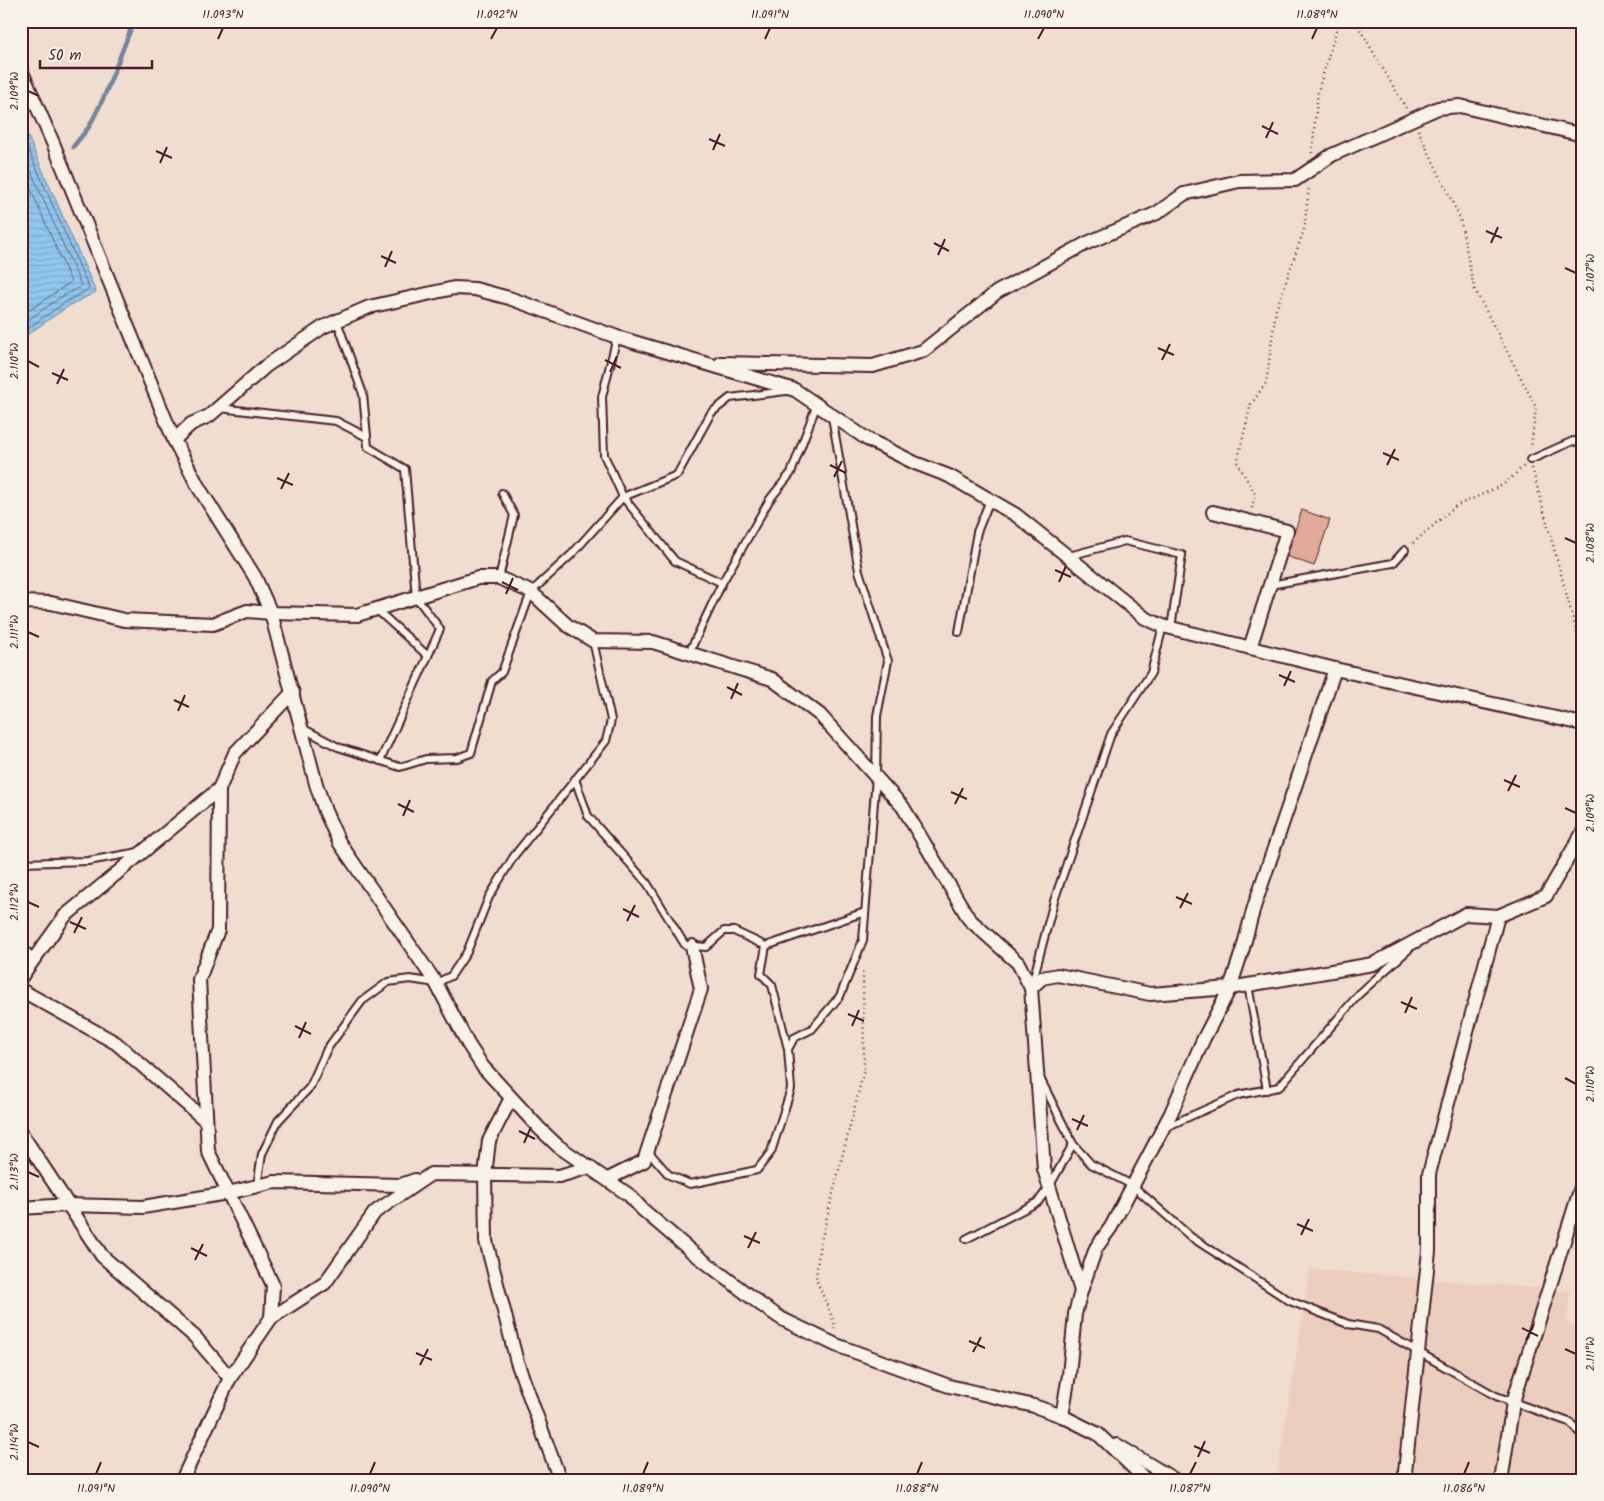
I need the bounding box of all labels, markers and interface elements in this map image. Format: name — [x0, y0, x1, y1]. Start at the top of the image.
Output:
text: 11.093°N — [202, 5, 244, 24]
text: 11.092°N — [476, 5, 518, 24]
text: 11.091°N — [751, 5, 789, 24]
text: 11.090°N — [1024, 5, 1064, 24]
text: 11.089°N — [1296, 5, 1338, 24]
scale bar — [40, 38, 152, 70]
text: 50 m — [48, 44, 82, 68]
text: 2.109°W — [5, 72, 24, 110]
text: 2.107°W — [1581, 254, 1600, 292]
text: 2.110°W — [5, 343, 24, 379]
text: 2.108°W — [1581, 523, 1600, 563]
text: 2.111°W — [5, 615, 24, 649]
text: 2.109°W — [1581, 794, 1600, 832]
text: 2.112°W — [5, 883, 24, 921]
text: 2.110°W — [1581, 1066, 1600, 1102]
text: 2.113°W — [5, 1153, 24, 1191]
text: 2.111°W — [1581, 1337, 1600, 1371]
text: 2.114°W — [5, 1423, 24, 1461]
text: 11.091°N — [77, 1479, 115, 1498]
text: 11.090°N — [350, 1479, 390, 1498]
text: 11.089°N — [622, 1479, 664, 1498]
text: 11.088°N — [895, 1479, 939, 1498]
text: 11.087°N — [1169, 1479, 1211, 1498]
text: 11.086°N — [1443, 1479, 1485, 1498]

